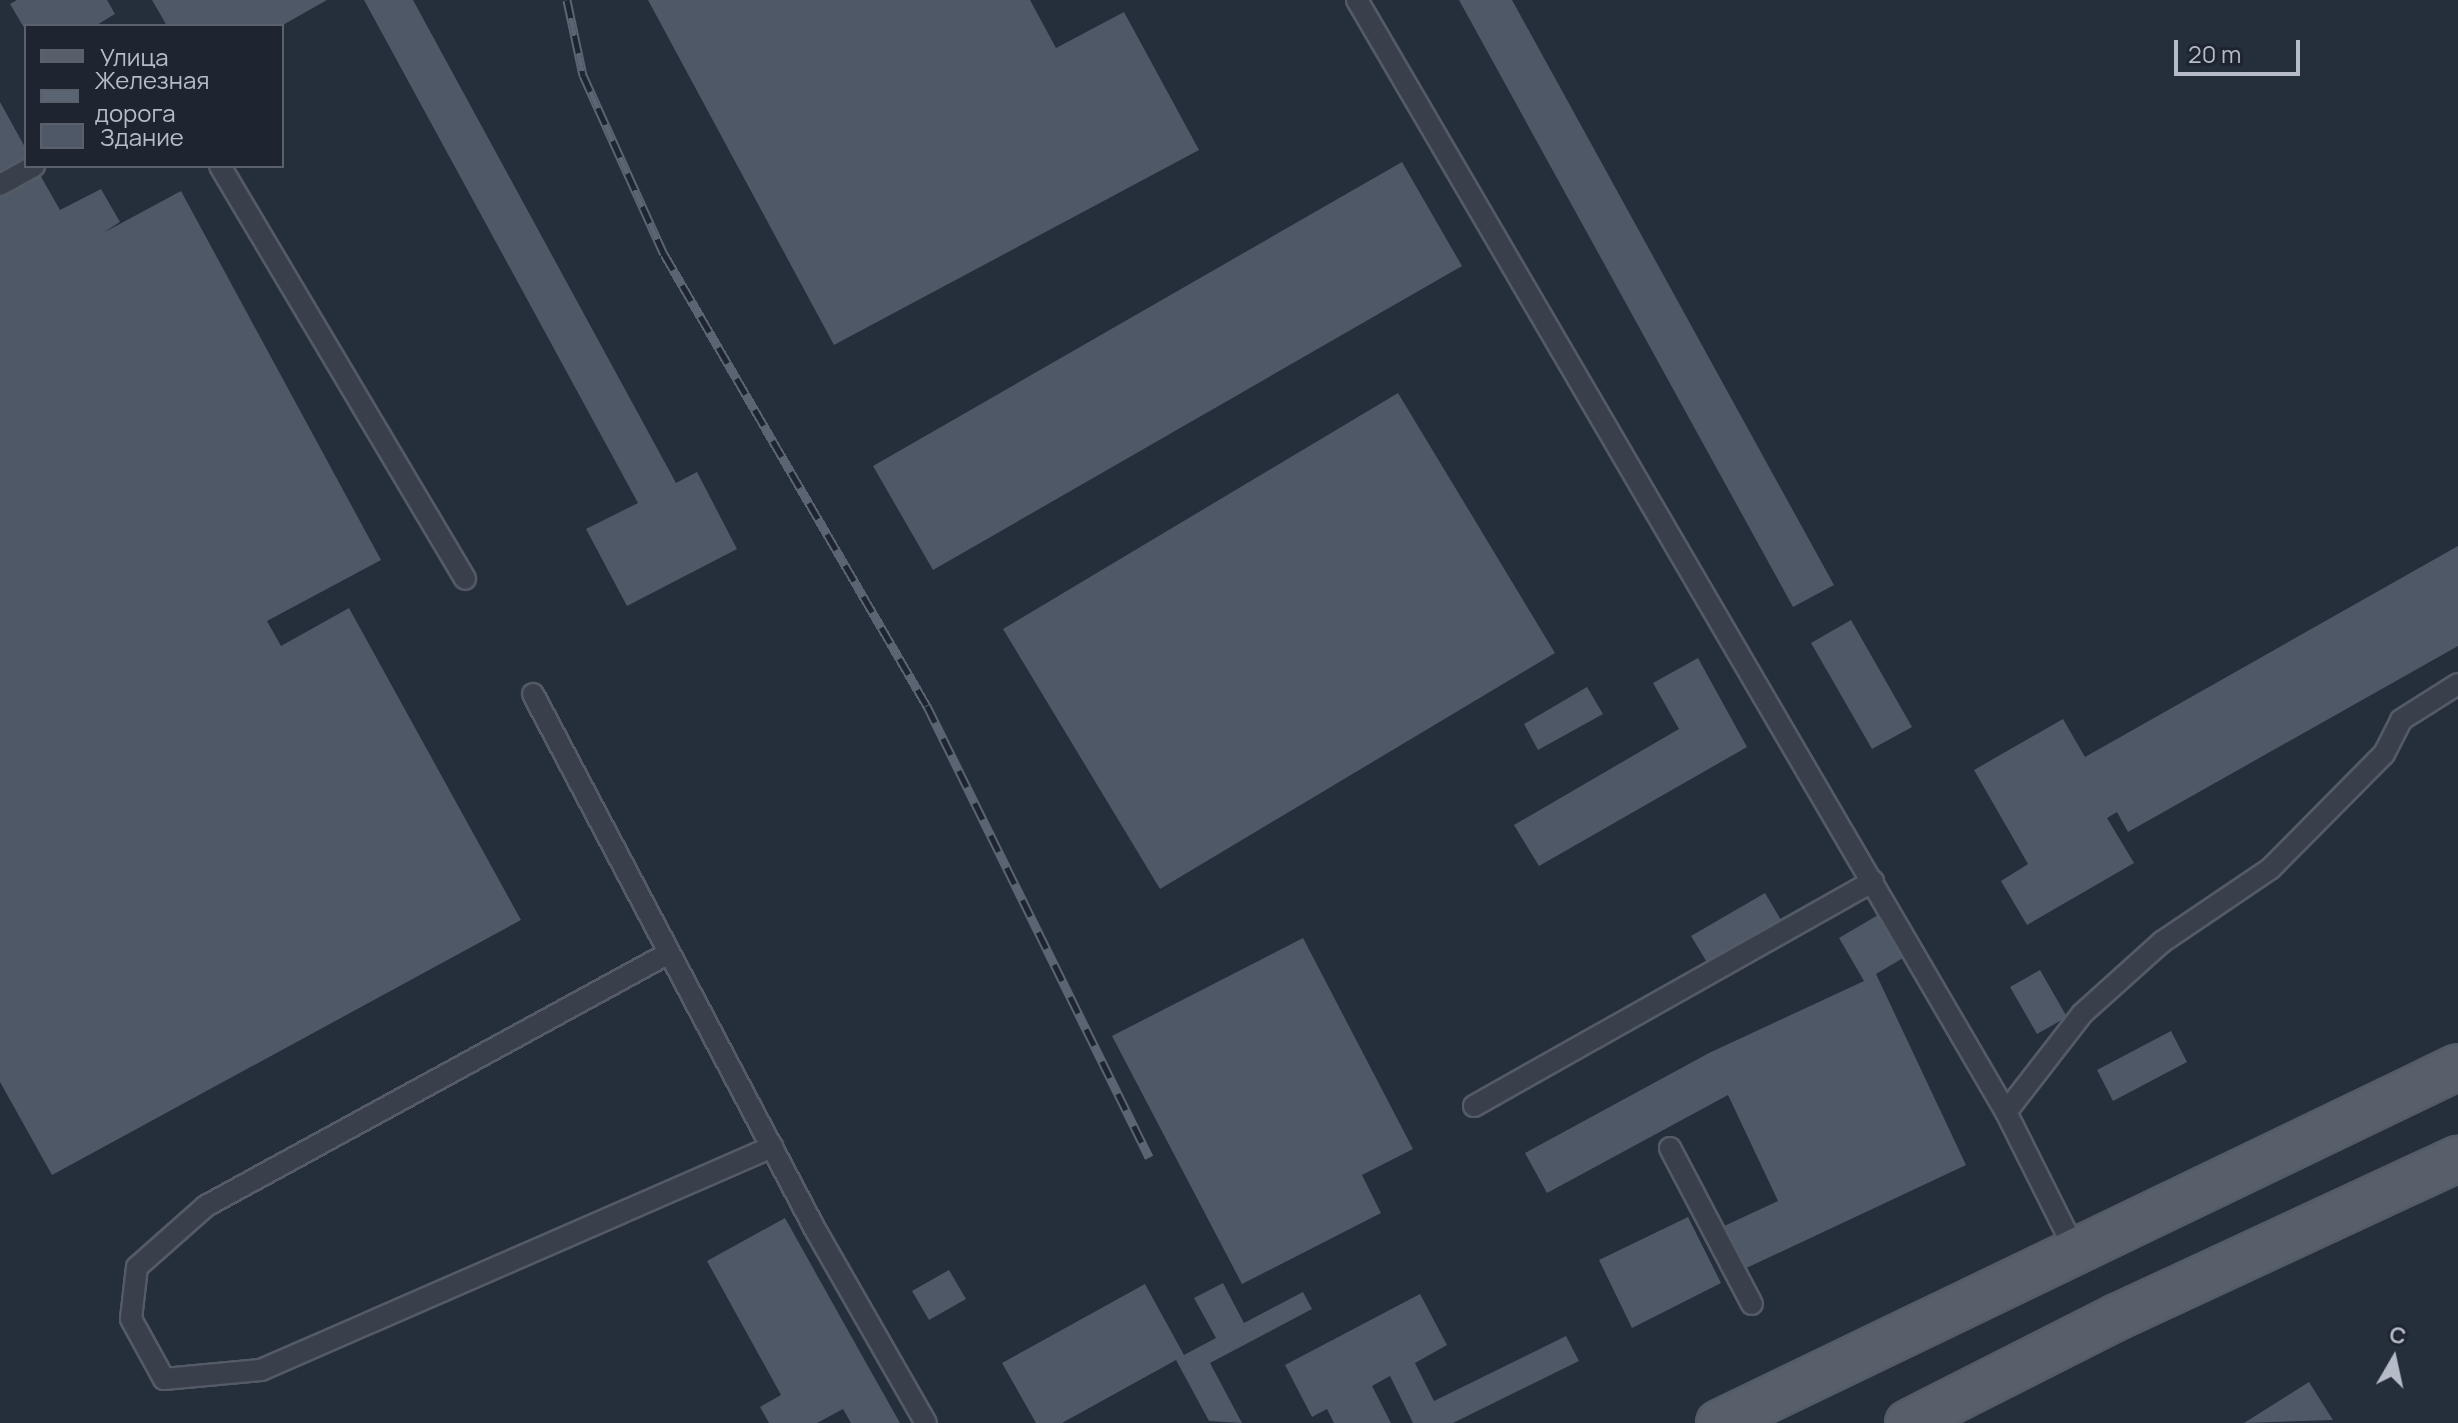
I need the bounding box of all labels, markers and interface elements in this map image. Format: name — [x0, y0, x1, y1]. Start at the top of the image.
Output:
legend — [24, 24, 284, 168]
scale bar — [2178, 24, 2304, 74]
text: 20 m — [2188, 37, 2241, 70]
text: Улица — [100, 40, 169, 73]
text: Железная дорога — [95, 63, 210, 129]
text: Здание — [100, 120, 184, 153]
north arrow — [2354, 1319, 2434, 1399]
text: С — [2387, 1319, 2408, 1351]

